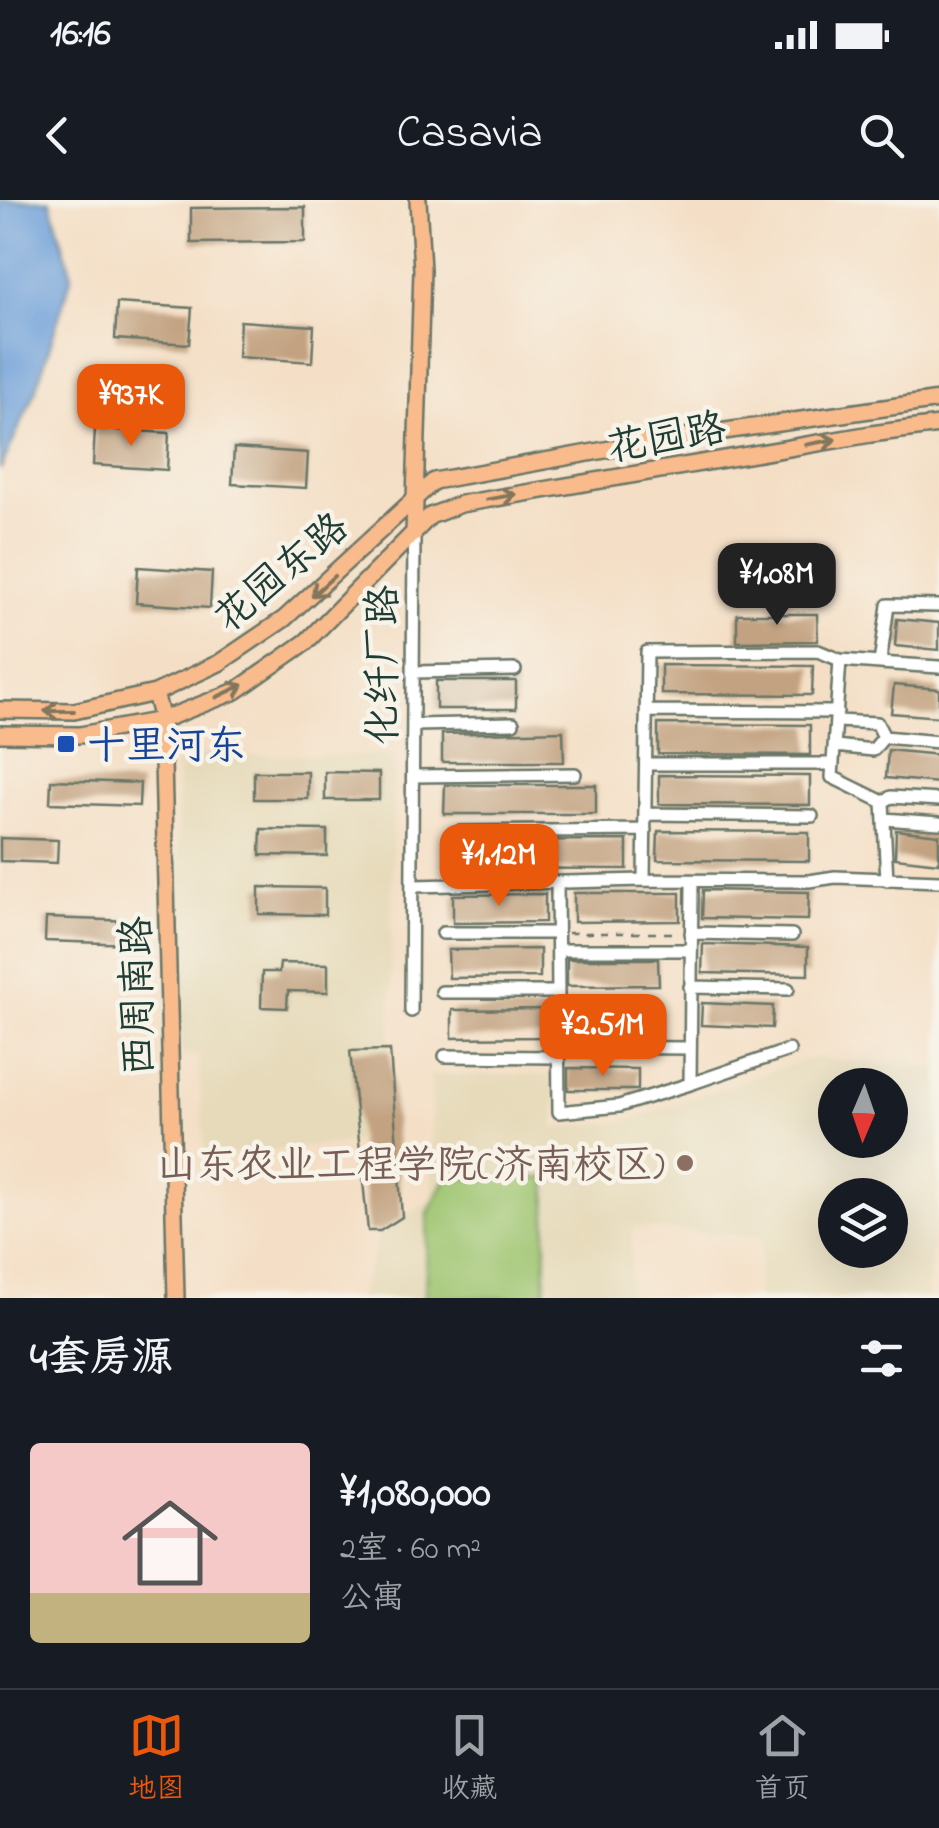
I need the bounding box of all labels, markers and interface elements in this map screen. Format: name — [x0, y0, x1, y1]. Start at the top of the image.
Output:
text: 16:16 — [50, 7, 111, 63]
text: Casavia — [397, 102, 542, 168]
icon: back — [30, 108, 85, 163]
icon: search — [854, 108, 909, 163]
pin: ¥937K — [61, 364, 201, 449]
text: ¥937K — [99, 373, 163, 420]
street label: 花园路 — [603, 401, 731, 480]
one-way arrow — [804, 432, 837, 451]
one-way arrow — [484, 487, 517, 506]
street label: 花园东路 — [203, 500, 363, 648]
pin: ¥1.08M — [696, 543, 858, 628]
text: ¥1.08M — [740, 552, 814, 599]
one-way arrow — [311, 574, 336, 597]
street label: 化纤厂路 — [356, 585, 415, 745]
one-way arrow — [214, 681, 244, 700]
one-way arrow — [43, 702, 76, 720]
place label: 十里河东 — [86, 719, 246, 778]
marker: 十里河东 — [55, 733, 77, 755]
pin: ¥1.12M — [418, 824, 580, 909]
text: ¥1.12M — [462, 833, 536, 880]
street label: 西周南路 — [110, 915, 171, 1076]
pin: ¥2.51M — [522, 994, 684, 1079]
text: ¥2.51M — [562, 1003, 644, 1050]
north arrow — [818, 1068, 908, 1158]
map controls — [818, 1068, 908, 1268]
place label: 山东农业工程学院(济南校区) — [156, 1138, 665, 1197]
marker: 山东农业工程学院(济南校区) — [674, 1152, 696, 1174]
button: layers — [818, 1178, 908, 1268]
text: 4套房源 — [30, 1329, 173, 1390]
icon: filters — [854, 1331, 909, 1386]
text: ¥1,080,000 — [340, 1464, 491, 1525]
icon: home — [110, 1483, 230, 1603]
text: 2室 · 60 m² — [340, 1527, 481, 1574]
text: 公寓 — [340, 1576, 404, 1623]
tab: 地图 — [128, 1708, 185, 1811]
tab: 收藏 — [441, 1708, 498, 1811]
tab: 首页 — [754, 1708, 811, 1811]

